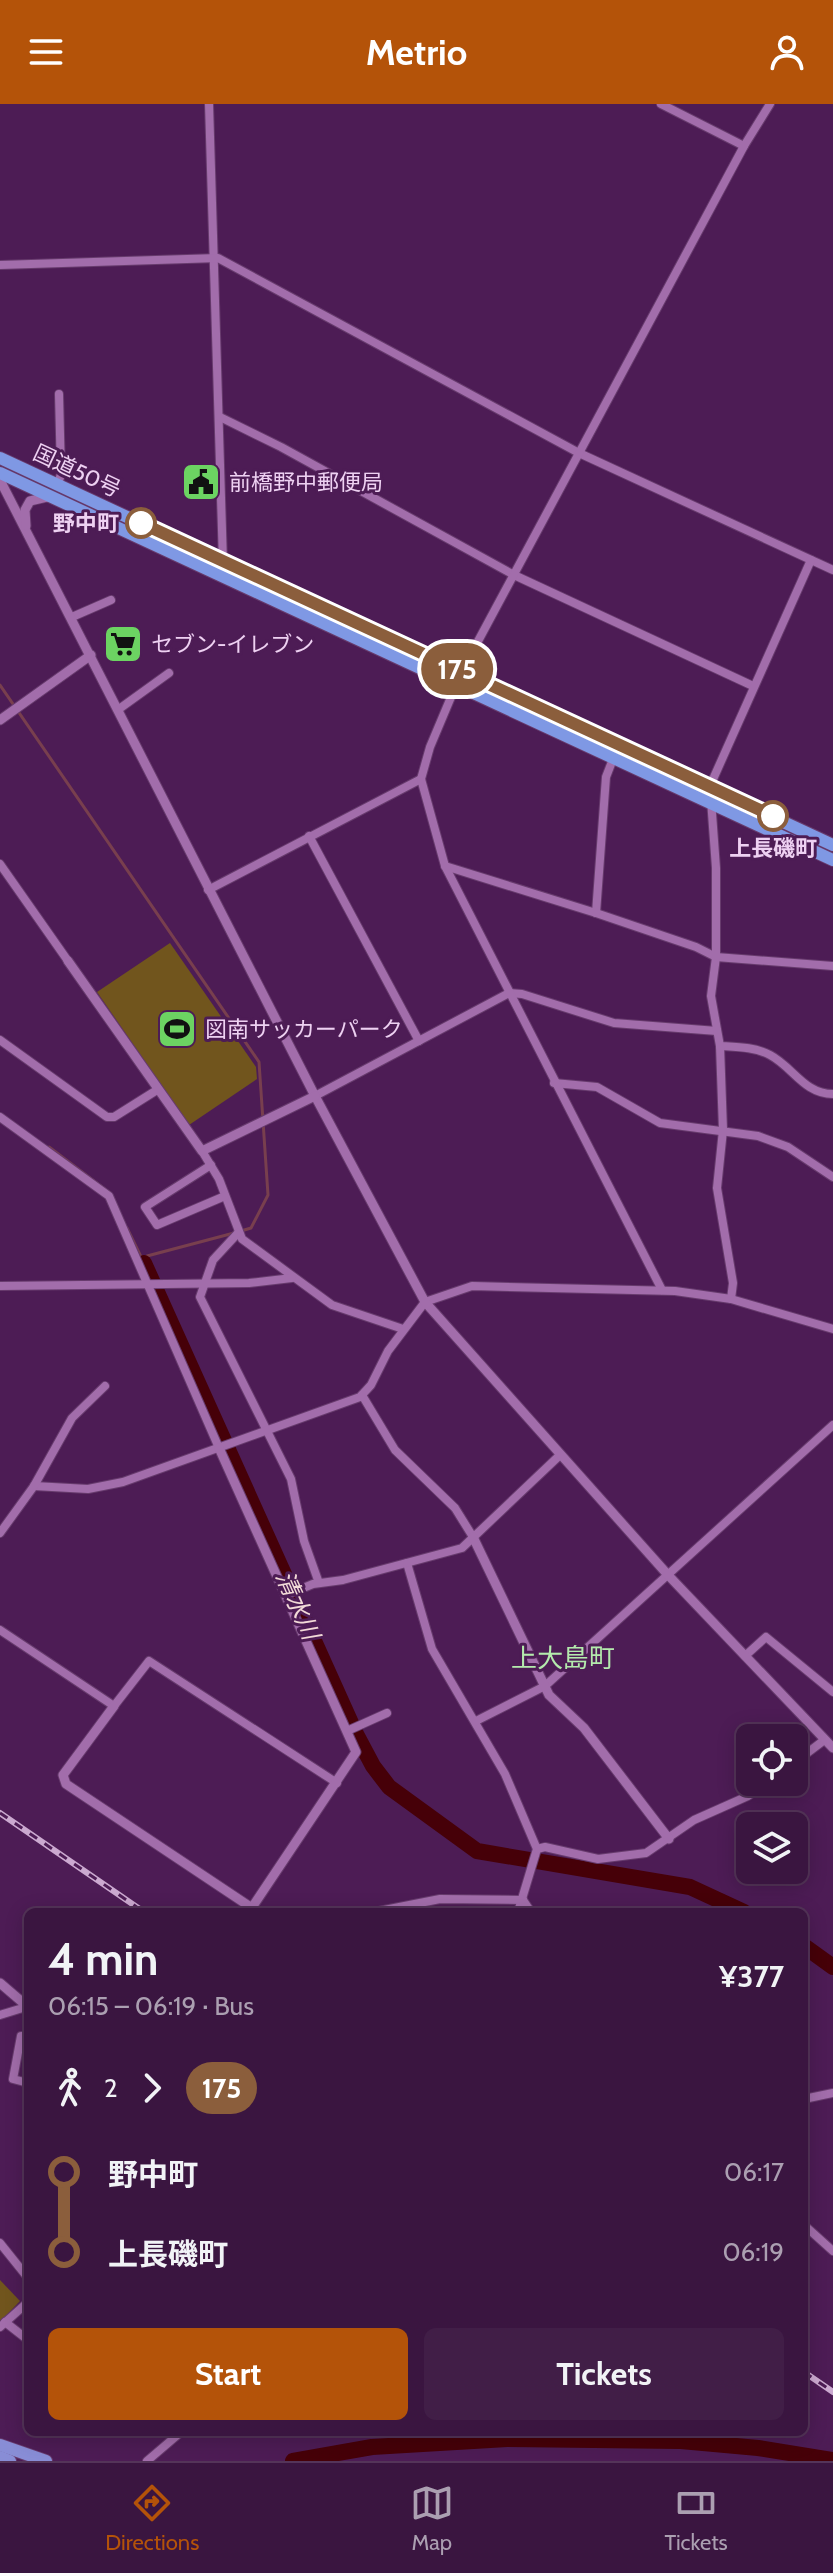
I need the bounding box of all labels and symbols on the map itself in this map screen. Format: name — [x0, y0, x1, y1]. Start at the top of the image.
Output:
street label: 国道50号 — [29, 439, 125, 503]
public building icon: 前橋野中郵便局 — [180, 461, 222, 503]
place label: 前橋野中郵便局 — [229, 469, 383, 496]
marker: 野中町 — [126, 508, 156, 538]
place label: 野中町 — [53, 510, 119, 537]
supermarket icon: セブン-イレブン — [102, 623, 144, 665]
place label: セブン-イレブン — [151, 631, 314, 658]
line badge: 175 — [411, 643, 503, 695]
marker: 上長磯町 — [758, 801, 788, 831]
place label: 上長磯町 — [729, 835, 817, 862]
sports icon: 図南サッカーパーク — [156, 1008, 198, 1050]
place label: 図南サッカーパーク — [205, 1016, 403, 1043]
water label: 清水川 — [270, 1566, 327, 1647]
district label: 上大島町 — [511, 1642, 615, 1674]

